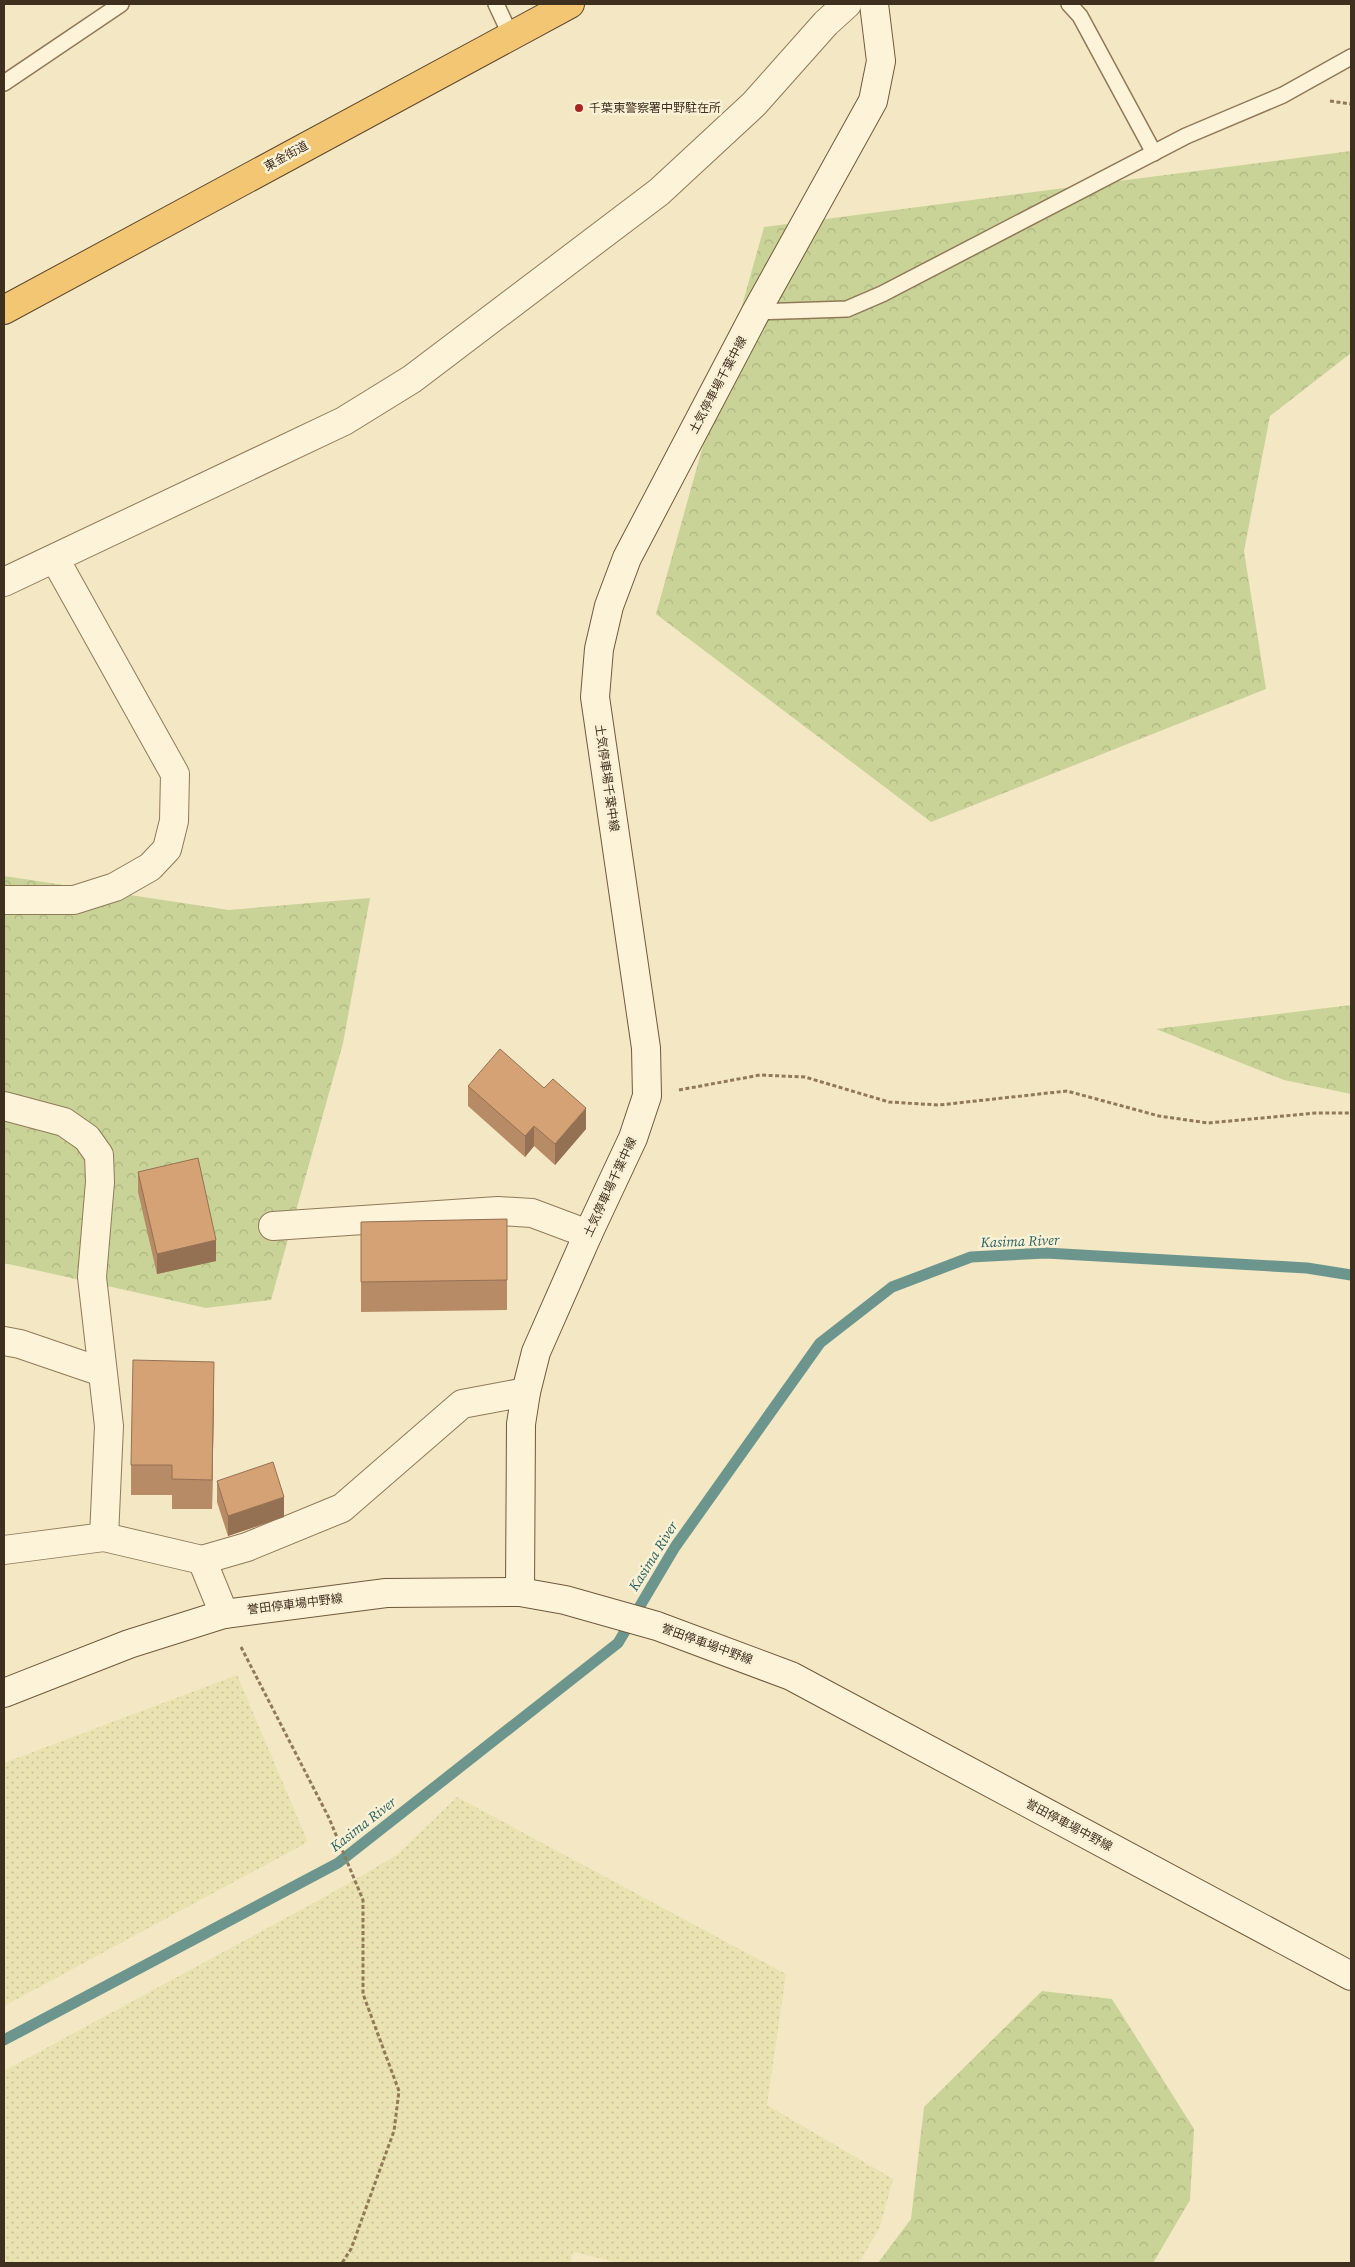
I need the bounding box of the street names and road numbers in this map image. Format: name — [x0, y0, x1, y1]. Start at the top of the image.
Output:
street label: 東金街道 — [261, 137, 311, 175]
street label: 土気停車場千葉中線 — [686, 334, 750, 436]
street label: 土気停車場千葉中線 — [592, 723, 622, 833]
street label: 土気停車場千葉中線 — [580, 1135, 640, 1239]
street label: 誉田停車場中野線 — [246, 1590, 344, 1618]
street label: 誉田停車場中野線 — [659, 1620, 755, 1668]
street label: 誉田停車場中野線 — [1023, 1795, 1115, 1855]

